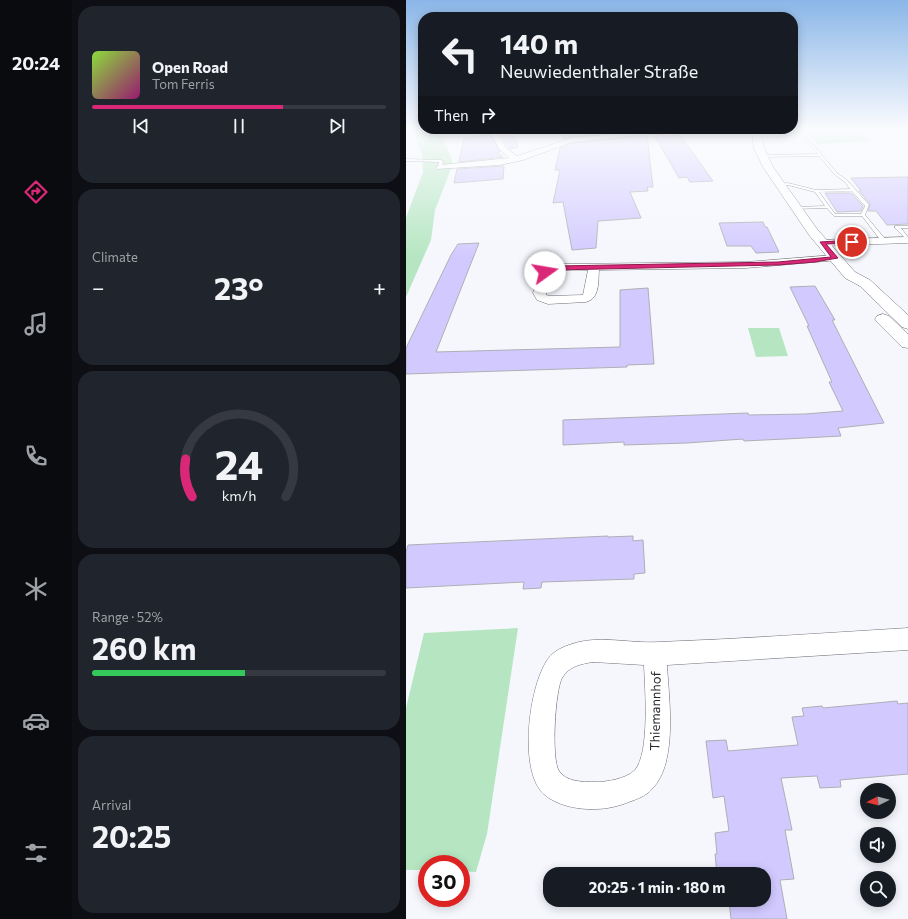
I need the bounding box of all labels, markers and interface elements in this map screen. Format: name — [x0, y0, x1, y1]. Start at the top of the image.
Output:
text: 140 m — [500, 26, 578, 60]
icon: left — [434, 28, 486, 80]
text: 20:24 — [12, 52, 60, 74]
text: Open Road — [152, 58, 228, 76]
text: Neuwiedenthaler Straße — [500, 60, 698, 82]
text: Tom Ferris — [152, 76, 215, 92]
icon: right — [477, 104, 499, 126]
text: Then — [434, 106, 469, 124]
icon: previous — [130, 115, 152, 137]
icon: pause — [228, 115, 250, 137]
icon: next — [326, 115, 348, 137]
icon: directions — [22, 178, 50, 206]
pin — [835, 225, 869, 259]
icon: arrive — [841, 231, 863, 253]
text: Climate — [92, 249, 138, 265]
position arrow — [524, 251, 566, 293]
text: 23° — [214, 269, 264, 306]
text: − — [92, 274, 105, 301]
text: + — [373, 274, 386, 301]
icon: music — [22, 310, 50, 338]
text: 24 — [215, 438, 263, 489]
icon: phone — [22, 442, 50, 470]
text: km/h — [222, 486, 256, 504]
icon: climate — [22, 575, 50, 603]
text: Range · 52% — [92, 609, 163, 625]
text: 260 km — [92, 629, 196, 666]
street label: Thiemannhof — [646, 670, 664, 751]
icon: car — [22, 707, 50, 735]
north arrow — [860, 783, 896, 819]
map controls — [860, 783, 896, 907]
text: Arrival — [92, 797, 131, 813]
text: 20:25 — [92, 817, 171, 854]
button: sound — [860, 827, 896, 863]
icon: filters — [22, 839, 50, 867]
speed limit sign: 30 — [418, 855, 470, 907]
button: search — [860, 871, 896, 907]
text: 20:25 · 1 min · 180 m — [589, 878, 725, 896]

